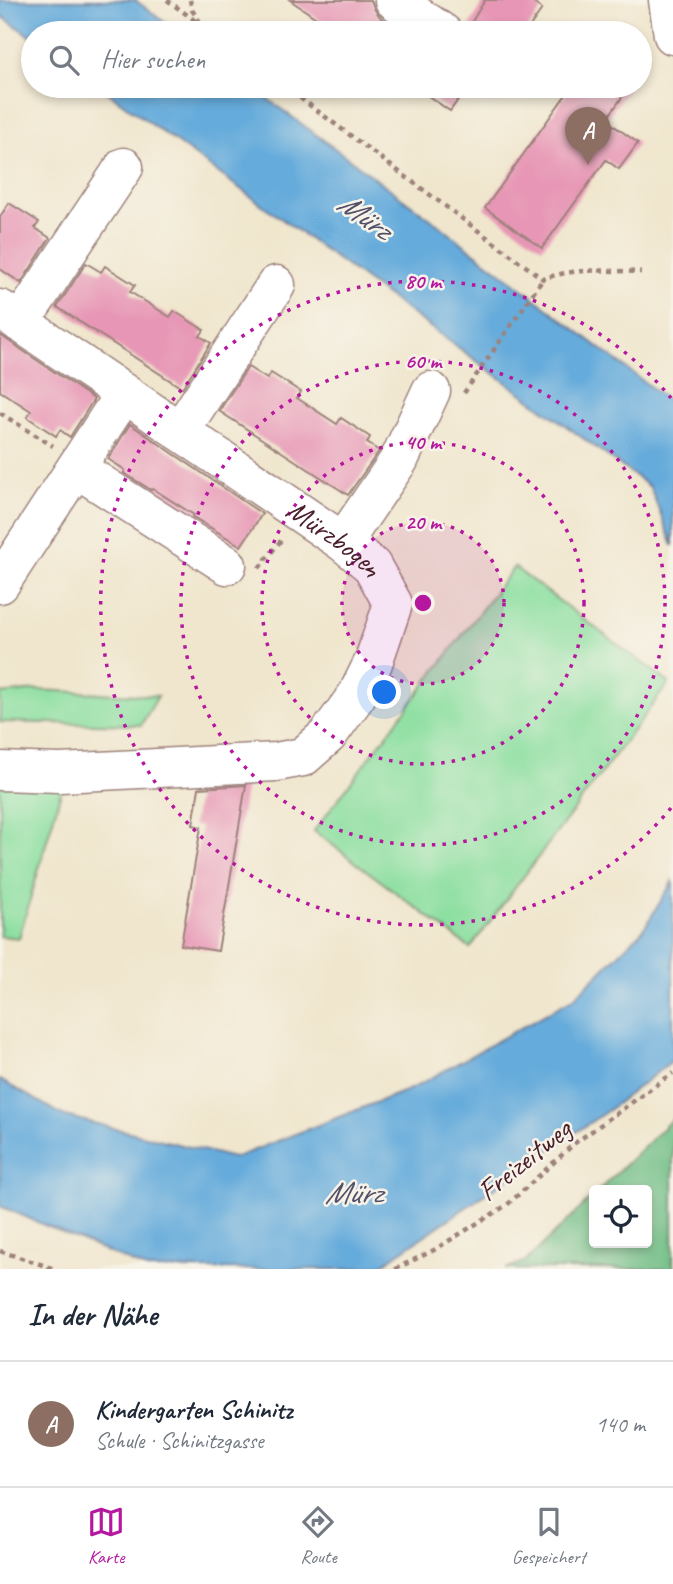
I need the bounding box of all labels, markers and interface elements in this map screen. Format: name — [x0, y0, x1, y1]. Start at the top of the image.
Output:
search box — [21, 21, 652, 98]
icon: search — [45, 41, 83, 79]
text: Hier suchen — [101, 43, 205, 76]
pin: A — [565, 107, 611, 165]
water label: Mürz — [330, 182, 404, 251]
text: 80 m — [405, 268, 443, 294]
text: 60 m — [405, 348, 443, 374]
text: 40 m — [405, 429, 443, 455]
street label: Mürzbogen — [279, 490, 393, 583]
text: 20 m — [405, 509, 443, 535]
centre of rings — [411, 591, 435, 615]
your location — [367, 675, 401, 709]
street label: Freizeitweg — [469, 1109, 581, 1209]
water label: Mürz — [325, 1172, 386, 1213]
map controls — [589, 1185, 652, 1248]
button: locate — [589, 1185, 652, 1248]
text: In der Nähe — [28, 1296, 157, 1334]
text: Kindergarten Schinitz — [95, 1393, 292, 1426]
text: A — [45, 1410, 57, 1439]
text: 140 m — [596, 1410, 645, 1439]
text: Schule · Schinitzgasse — [95, 1426, 264, 1455]
tab: Karte — [87, 1503, 125, 1569]
tab: Route — [299, 1503, 337, 1569]
tab: Gespeichert — [512, 1503, 586, 1569]

